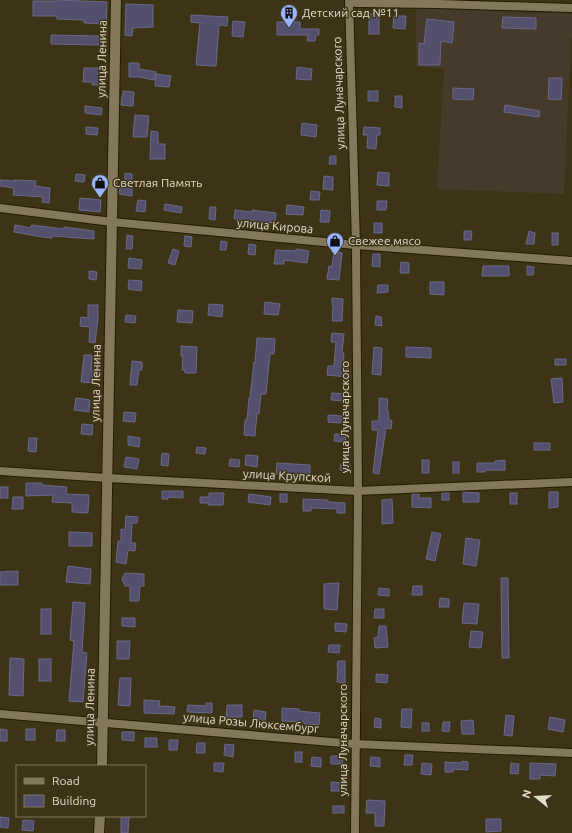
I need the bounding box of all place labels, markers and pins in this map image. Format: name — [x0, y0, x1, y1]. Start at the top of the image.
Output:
building icon: Детский сад №11 — [279, 3, 299, 28]
place label: Детский сад №11 — [302, 6, 399, 19]
shop icon: Светлая Память — [90, 173, 110, 198]
place label: Светлая Память — [113, 176, 202, 189]
shop icon: Свежее мясо — [325, 231, 345, 256]
place label: Свежее мясо — [348, 234, 421, 247]

